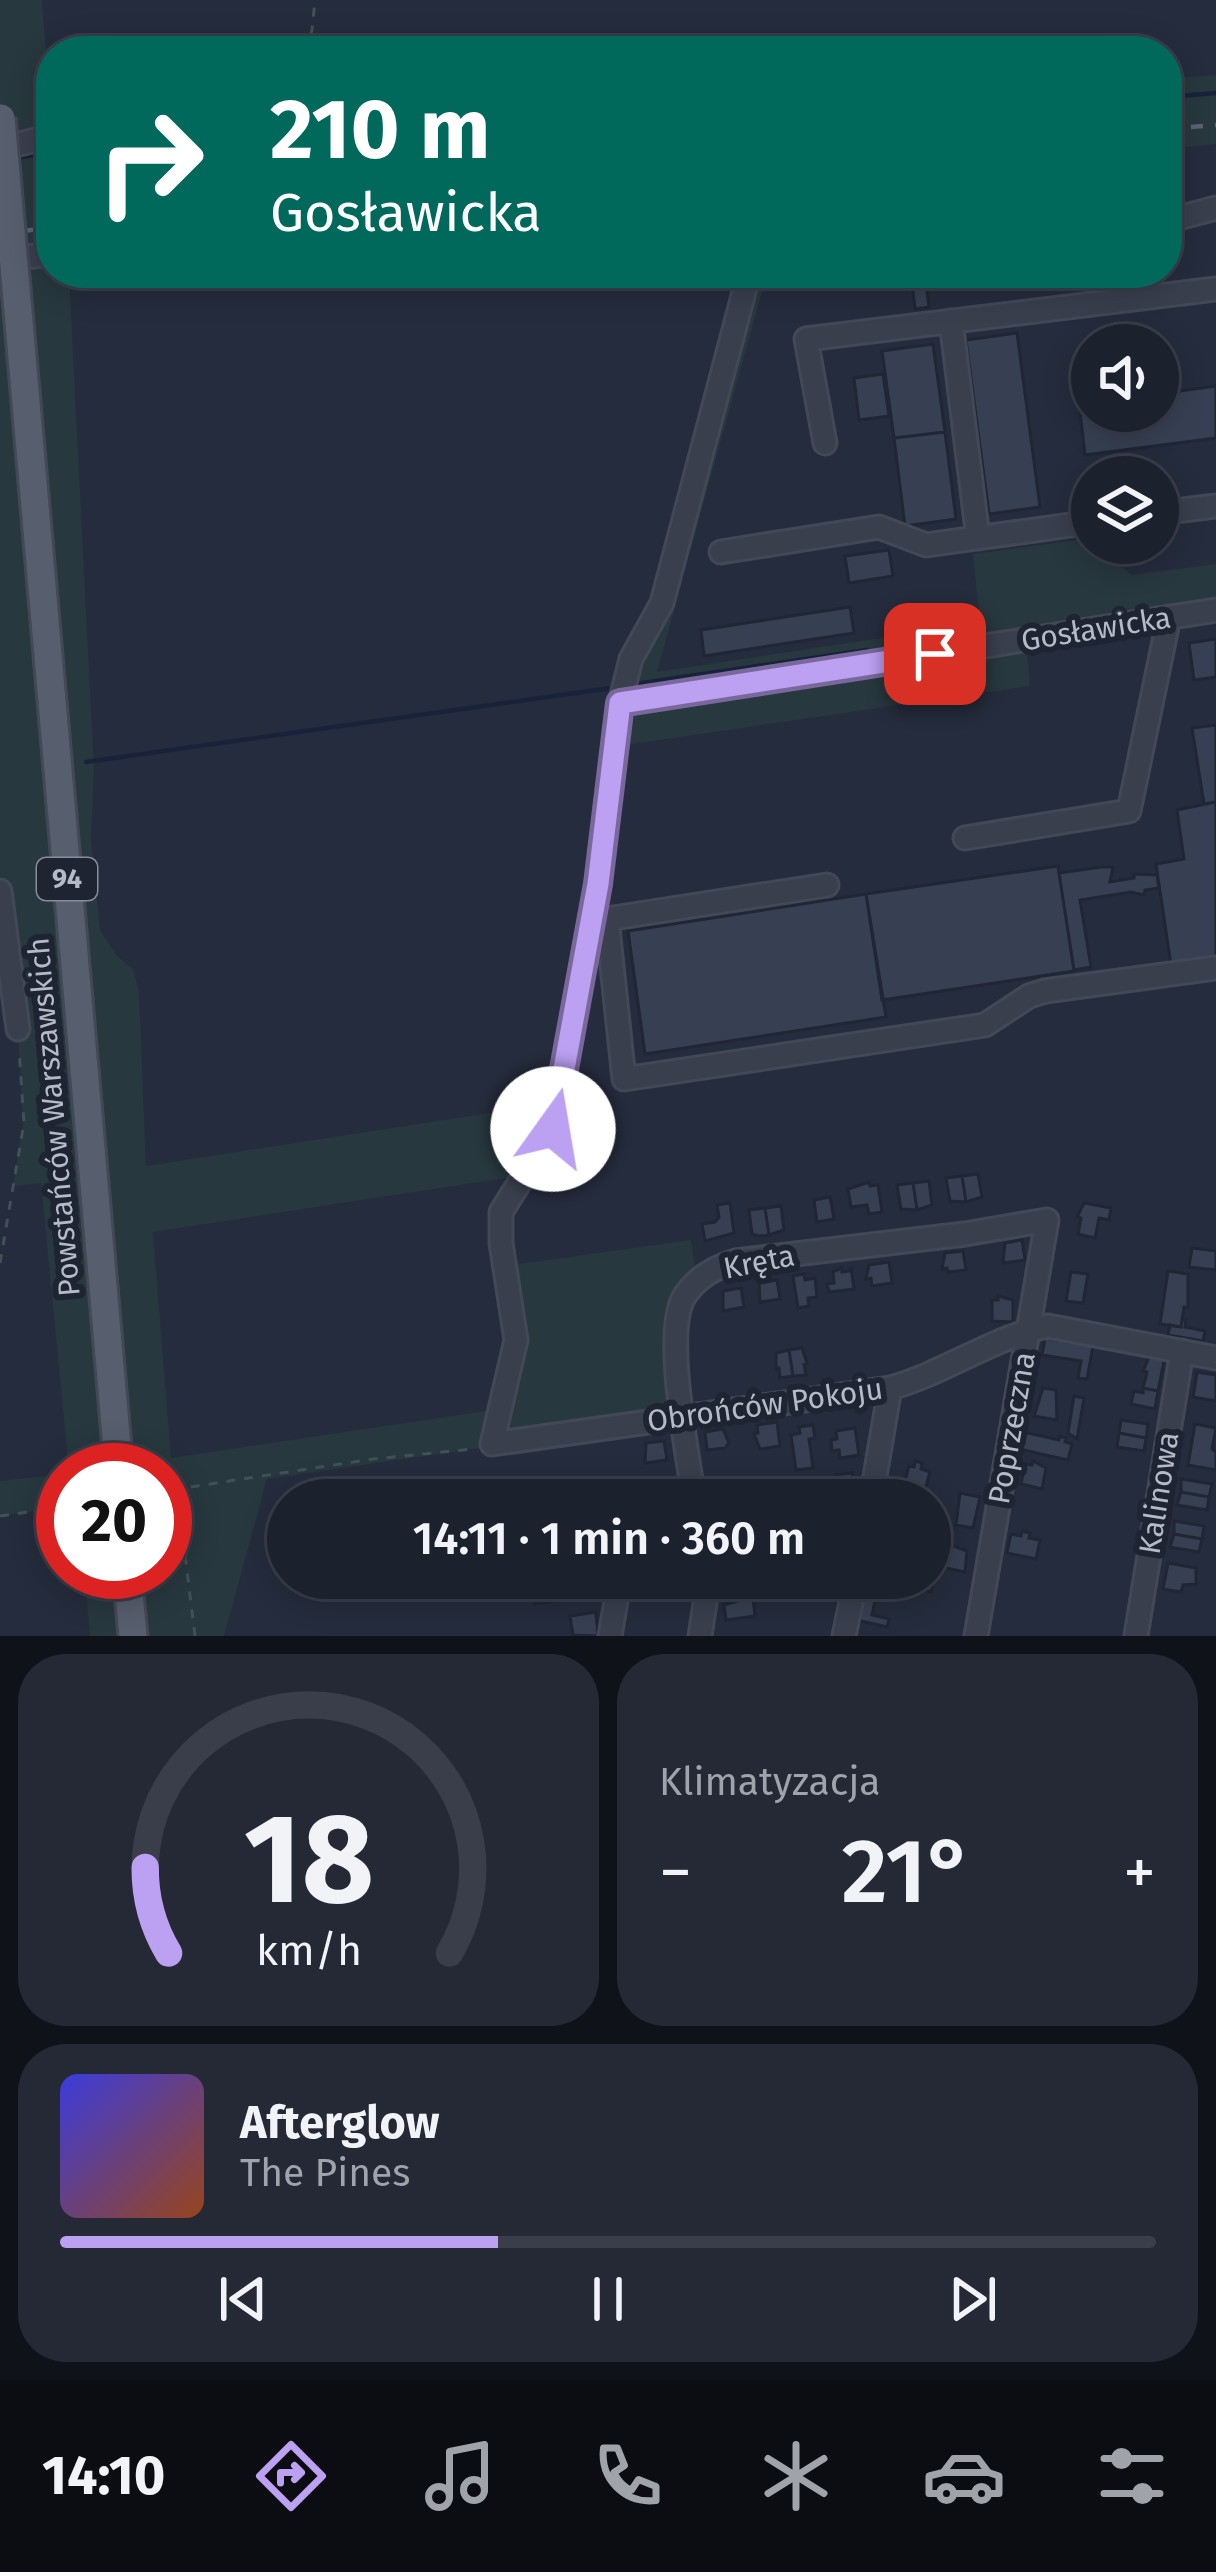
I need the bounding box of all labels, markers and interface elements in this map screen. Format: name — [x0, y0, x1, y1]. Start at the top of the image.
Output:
text: 210 m — [270, 79, 491, 180]
icon: right — [72, 84, 228, 240]
text: Gosławicka — [270, 181, 542, 245]
map controls — [1071, 324, 1179, 564]
button: sound — [1071, 324, 1179, 432]
button: layers — [1071, 456, 1179, 564]
street label: Gosławicka — [1019, 599, 1173, 659]
pin — [884, 603, 986, 705]
icon: arrive — [902, 621, 968, 687]
road number: 94 — [37, 858, 97, 900]
street label: Powstańców Warszawskich — [20, 936, 88, 1298]
position arrow — [490, 1066, 616, 1192]
street label: Kręta — [720, 1237, 798, 1287]
street label: Poprzeczna — [981, 1349, 1043, 1507]
street label: Obrońców Pokoju — [645, 1371, 885, 1439]
street label: Kalinowa — [1132, 1429, 1186, 1557]
speed limit sign: 20 — [36, 1443, 192, 1599]
text: 14:11 · 1 min · 360 m — [413, 1512, 805, 1566]
text: Klimatyzacja — [659, 1759, 881, 1805]
text: 18 — [243, 1785, 374, 1935]
text: 21° — [842, 1818, 974, 1926]
text: − — [659, 1833, 692, 1912]
text: + — [1123, 1833, 1156, 1912]
text: km/h — [255, 1925, 362, 1976]
text: Afterglow — [240, 2096, 439, 2150]
text: The Pines — [240, 2150, 411, 2196]
icon: previous — [210, 2266, 276, 2332]
icon: pause — [575, 2266, 641, 2332]
icon: next — [940, 2266, 1006, 2332]
icon: directions — [249, 2434, 333, 2518]
icon: music — [418, 2434, 502, 2518]
icon: phone — [586, 2434, 670, 2518]
icon: climate — [754, 2434, 838, 2518]
icon: car — [922, 2434, 1006, 2518]
icon: filters — [1090, 2434, 1174, 2518]
text: 14:10 — [42, 2444, 165, 2508]

